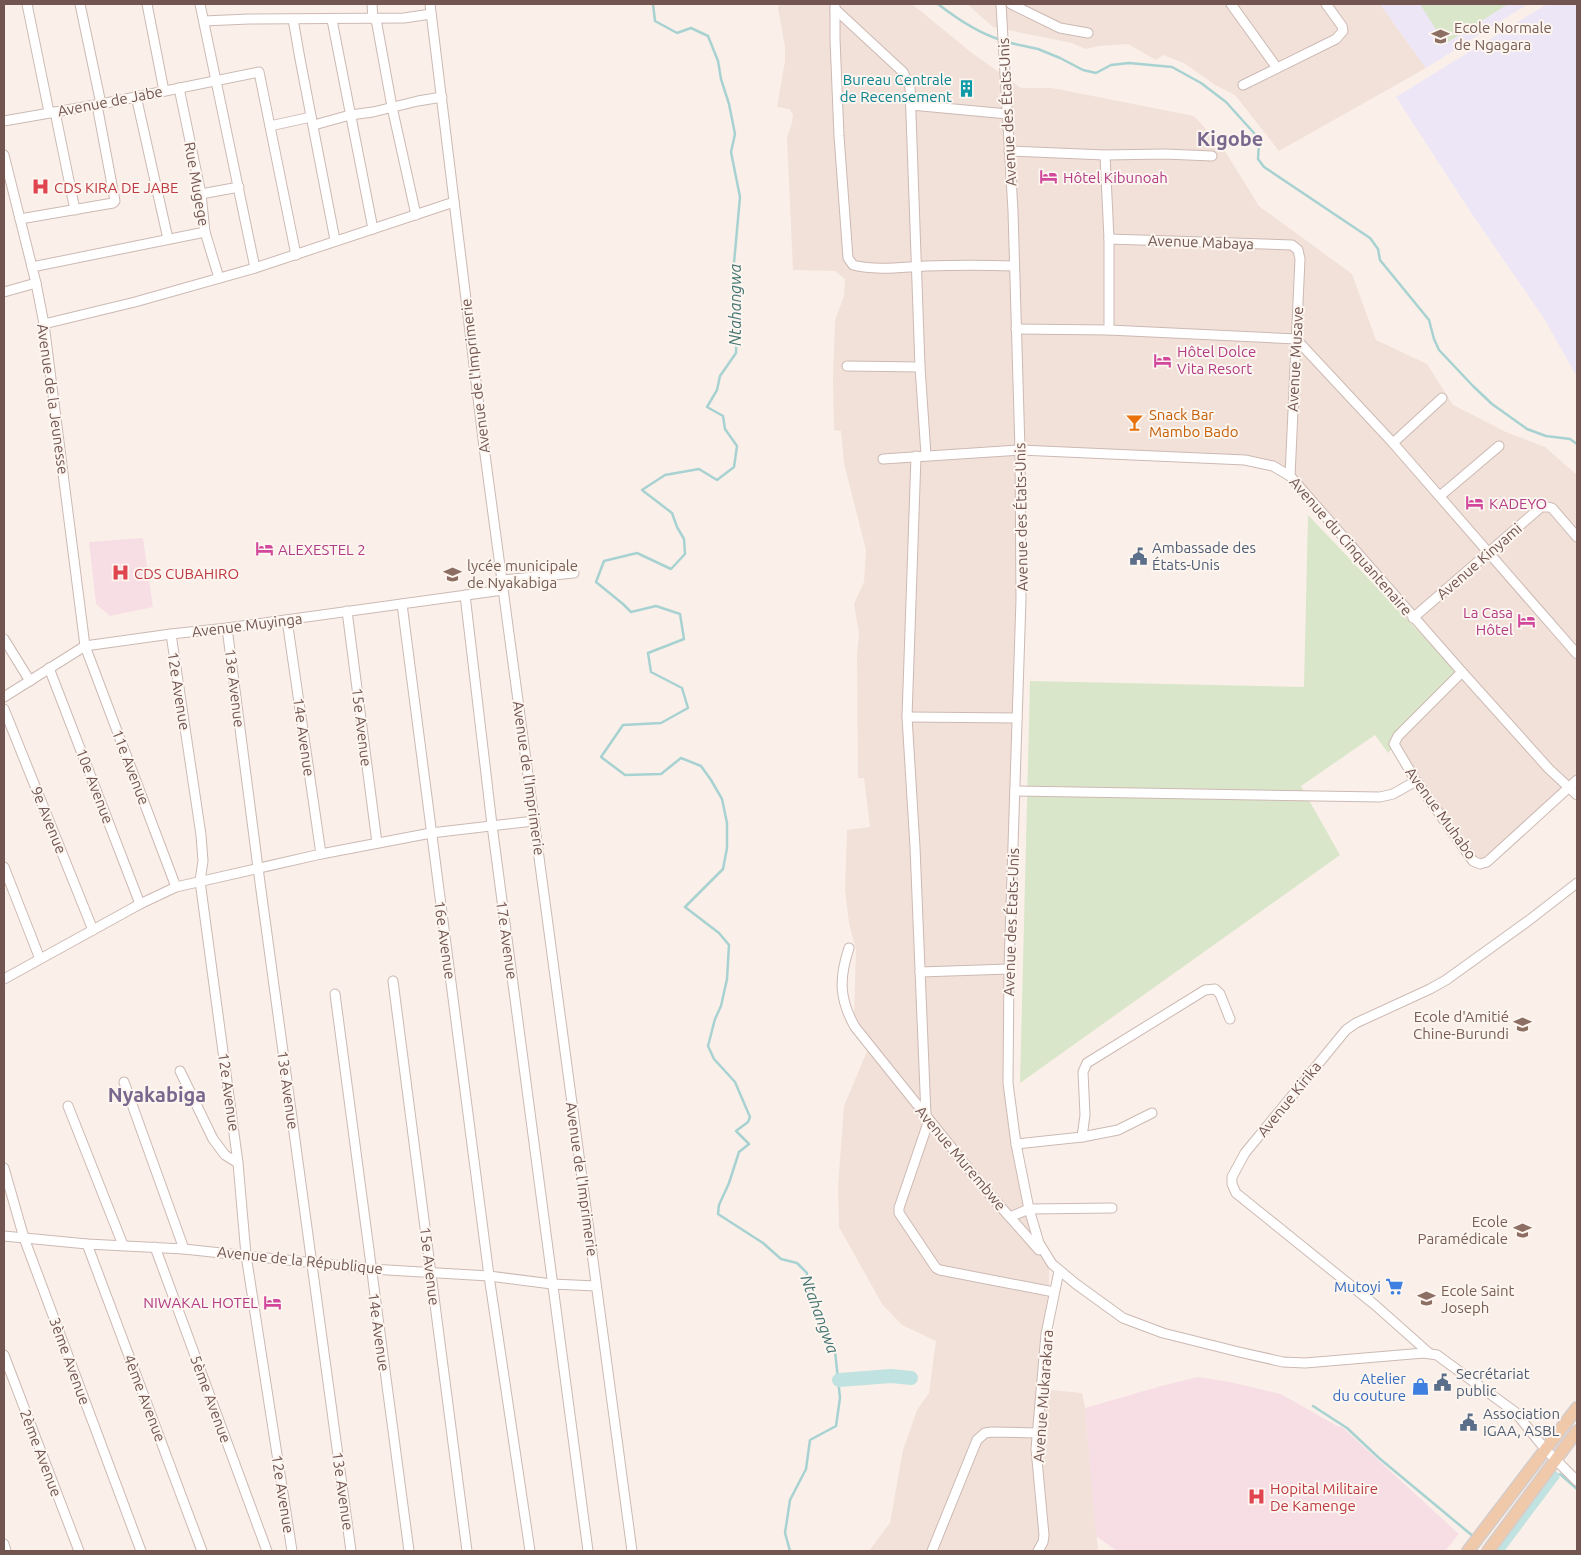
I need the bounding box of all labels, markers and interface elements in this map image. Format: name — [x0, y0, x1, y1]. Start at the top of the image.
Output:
place label: Ecole Normale de Ngagara — [1454, 19, 1552, 53]
school or university icon: Ecole Normale de Ngagara — [1430, 26, 1450, 46]
street label: Avenue des États-Unis — [995, 37, 1019, 187]
place label: Bureau Centrale de Recensement — [840, 71, 952, 105]
building icon: Bureau Centrale de Recensement — [956, 78, 976, 98]
street label: Avenue de Jabe — [56, 82, 164, 120]
district label: Kigobe — [1197, 127, 1263, 150]
street label: Rue Mugege — [181, 141, 213, 227]
hotel icon: Hôtel Kibunoah — [1039, 167, 1059, 187]
place label: Hôtel Kibunoah — [1063, 169, 1168, 186]
hospital icon: CDS KIRA DE JABE — [30, 177, 50, 197]
place label: CDS KIRA DE JABE — [54, 179, 179, 196]
street label: Avenue Mabaya — [1148, 232, 1254, 252]
water label: Ntahangwa — [726, 264, 744, 346]
street label: Avenue de l'Imprimerie — [457, 298, 493, 454]
street label: Avenue Musave — [1284, 306, 1306, 412]
street label: Avenue de la Jeunesse — [34, 323, 72, 475]
place label: Hôtel Dolce Vita Resort — [1177, 343, 1256, 377]
hotel icon: Hôtel Dolce Vita Resort — [1153, 350, 1173, 370]
place label: Snack Bar Mambo Bado — [1149, 406, 1238, 440]
bar icon: Snack Bar Mambo Bado — [1125, 413, 1145, 433]
street label: Avenue des États-Unis — [1011, 443, 1031, 591]
street label: Avenue du Cinquantenaire — [1286, 473, 1416, 619]
hotel icon: KADEYO — [1465, 493, 1485, 513]
place label: KADEYO — [1489, 495, 1547, 512]
street label: Avenue Kinyami — [1433, 519, 1525, 603]
hotel icon: ALEXESTEL 2 — [254, 539, 274, 559]
place label: Ambassade des États-Unis — [1152, 539, 1256, 573]
place label: ALEXESTEL 2 — [278, 541, 366, 558]
public building icon: Ambassade des États-Unis — [1128, 546, 1148, 566]
place label: lycée municipale de Nyakabiga — [467, 557, 578, 591]
hospital icon: CDS CUBAHIRO — [110, 563, 130, 583]
school or university icon: lycée municipale de Nyakabiga — [443, 564, 463, 584]
place label: CDS CUBAHIRO — [134, 565, 239, 582]
place label: La Casa Hôtel — [1463, 604, 1513, 638]
street label: Avenue Muyinga — [191, 610, 303, 640]
hotel icon: La Casa Hôtel — [1517, 611, 1537, 631]
street label: 13e Avenue — [222, 648, 248, 728]
street label: 12e Avenue — [164, 651, 194, 731]
street label: 15e Avenue — [349, 687, 375, 767]
street label: 14e Avenue — [290, 697, 318, 777]
street label: Avenue de l'Imprimerie — [510, 700, 548, 856]
street label: 11e Avenue — [109, 727, 153, 807]
street label: 10e Avenue — [73, 746, 117, 826]
street label: Avenue Muhabo — [1402, 764, 1480, 862]
street label: 9e Avenue — [28, 784, 70, 856]
street label: Avenue des États-Unis — [1000, 847, 1022, 997]
street label: 16e Avenue — [431, 900, 459, 980]
street label: 17e Avenue — [493, 900, 521, 980]
place label: Ecole d'Amitié Chine-Burundi — [1413, 1008, 1509, 1042]
school or university icon: Ecole d'Amitié Chine-Burundi — [1513, 1015, 1533, 1035]
street label: 13e Avenue — [274, 1050, 302, 1130]
street label: 12e Avenue — [215, 1052, 243, 1132]
street label: Avenue Kirika — [1254, 1058, 1324, 1140]
district label: Nyakabiga — [108, 1083, 206, 1106]
street label: Avenue de l'Imprimerie — [563, 1101, 601, 1257]
street label: Avenue Murembwe — [912, 1102, 1010, 1214]
place label: Ecole Paramédicale — [1418, 1213, 1508, 1247]
school or university icon: Ecole Paramédicale — [1512, 1220, 1532, 1240]
street label: 15e Avenue — [417, 1226, 443, 1306]
street label: Avenue de la République — [216, 1243, 384, 1277]
water label: Ntahangwa — [797, 1272, 843, 1356]
supermarket icon: Mutoyi — [1385, 1276, 1405, 1296]
place label: Mutoyi — [1334, 1278, 1381, 1295]
place label: Ecole Saint Joseph — [1441, 1282, 1515, 1316]
school or university icon: Ecole Saint Joseph — [1417, 1289, 1437, 1309]
hotel icon: NIWAKAL HOTEL — [262, 1292, 282, 1312]
street label: 14e Avenue — [365, 1292, 393, 1372]
place label: NIWAKAL HOTEL — [143, 1294, 258, 1311]
street label: 3ème Avenue — [46, 1315, 94, 1407]
street label: Avenue Mukarakara — [1030, 1329, 1056, 1463]
street label: 4ème Avenue — [121, 1352, 169, 1444]
street label: 5ème Avenue — [187, 1353, 235, 1445]
place label: Secrétariat public — [1456, 1365, 1530, 1399]
place label: Atelier du couture — [1333, 1370, 1406, 1404]
public building icon: Secrétariat public — [1432, 1372, 1452, 1392]
shop icon: Atelier du couture — [1410, 1377, 1430, 1397]
place label: Association IGAA, ASBL — [1483, 1405, 1560, 1439]
street label: 2ème Avenue — [17, 1407, 65, 1499]
public building icon: Association IGAA, ASBL — [1459, 1412, 1479, 1432]
street label: 13e Avenue — [329, 1451, 357, 1531]
street label: 12e Avenue — [268, 1454, 298, 1534]
place label: Hopital Militaire De Kamenge — [1270, 1480, 1378, 1514]
hospital icon: Hopital Militaire De Kamenge — [1246, 1487, 1266, 1507]

